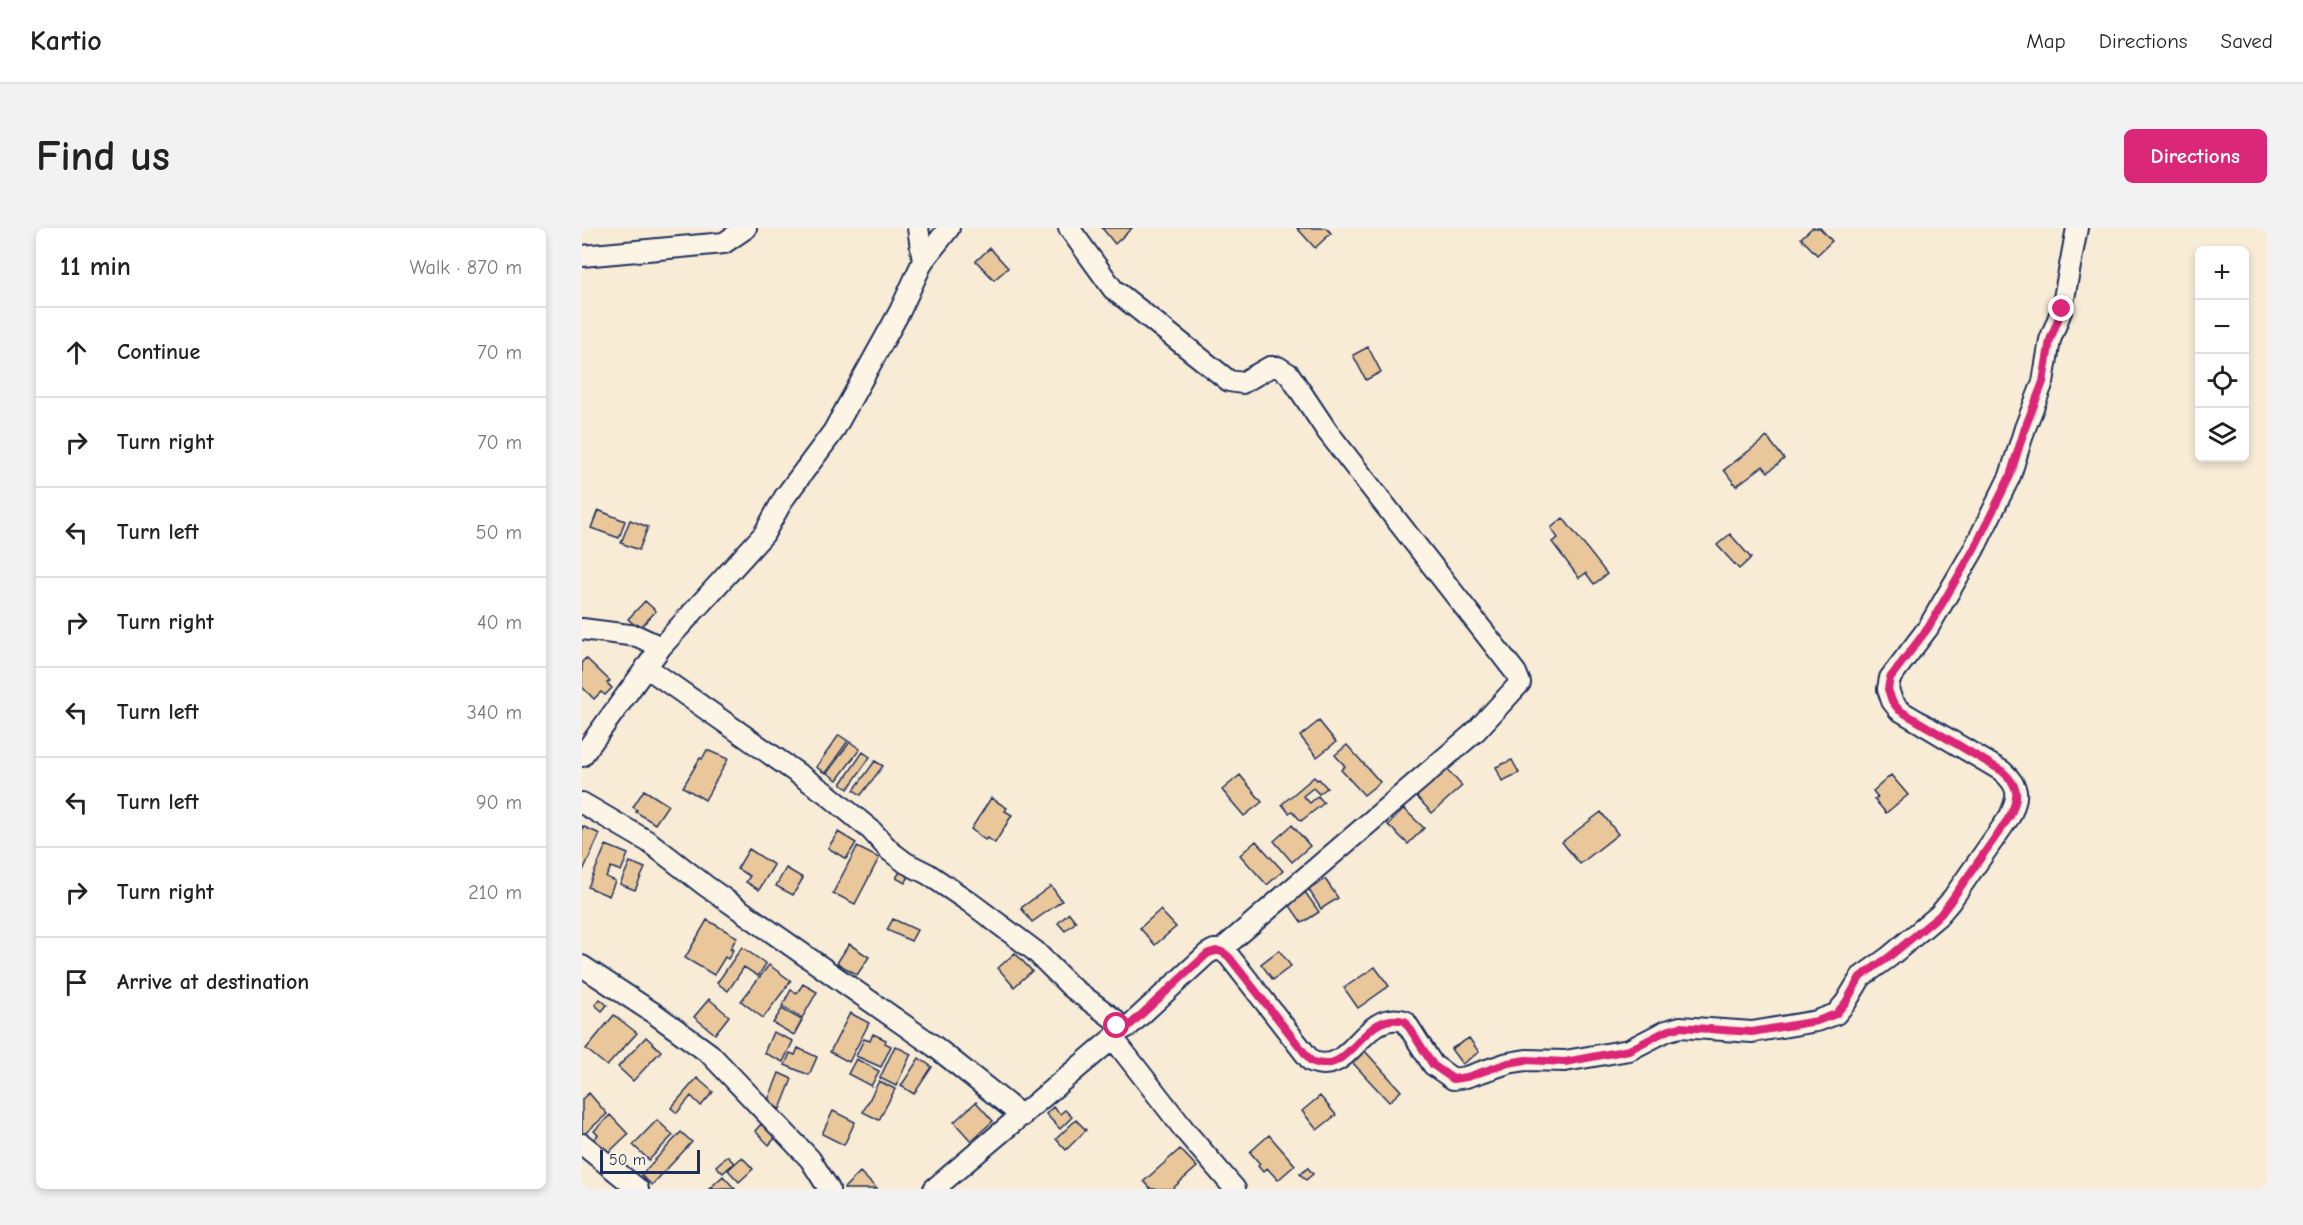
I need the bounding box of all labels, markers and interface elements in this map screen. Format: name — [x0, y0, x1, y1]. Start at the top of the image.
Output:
text: Kartio — [30, 25, 102, 57]
text: Map — [2026, 29, 2066, 53]
text: Directions — [2099, 29, 2188, 53]
text: Saved — [2221, 29, 2273, 53]
button: Directions — [2124, 129, 2267, 183]
text: Find us — [36, 132, 170, 181]
map controls — [2195, 246, 2249, 462]
button: + — [2195, 246, 2249, 300]
text: 11 min — [60, 252, 131, 282]
text: Walk · 870 m — [410, 256, 522, 279]
route end — [2048, 295, 2074, 321]
button: − — [2195, 300, 2249, 354]
icon: ahead — [60, 336, 93, 369]
text: Continue — [117, 339, 200, 365]
text: 70 m — [477, 341, 522, 364]
button: locate — [2195, 354, 2249, 408]
button: layers — [2195, 408, 2249, 462]
icon: right — [60, 426, 93, 459]
text: Turn right — [117, 429, 214, 455]
text: 70 m — [477, 431, 522, 454]
icon: left — [60, 516, 93, 549]
text: Turn left — [117, 519, 199, 545]
text: 50 m — [476, 521, 522, 544]
icon: right — [60, 606, 93, 639]
text: Turn right — [117, 609, 214, 635]
text: 40 m — [477, 611, 522, 634]
icon: left — [60, 696, 93, 729]
text: Turn left — [117, 699, 199, 725]
text: 340 m — [467, 701, 522, 724]
icon: left — [60, 786, 93, 819]
text: Turn left — [117, 789, 199, 815]
text: 90 m — [476, 791, 522, 814]
icon: right — [60, 876, 93, 909]
text: Turn right — [117, 879, 214, 905]
text: 210 m — [468, 881, 522, 904]
icon: arrive — [60, 966, 93, 999]
text: Arrive at destination — [117, 969, 309, 995]
route start — [1103, 1012, 1129, 1038]
scale bar — [600, 1147, 700, 1174]
text: 50 m — [609, 1151, 646, 1169]

